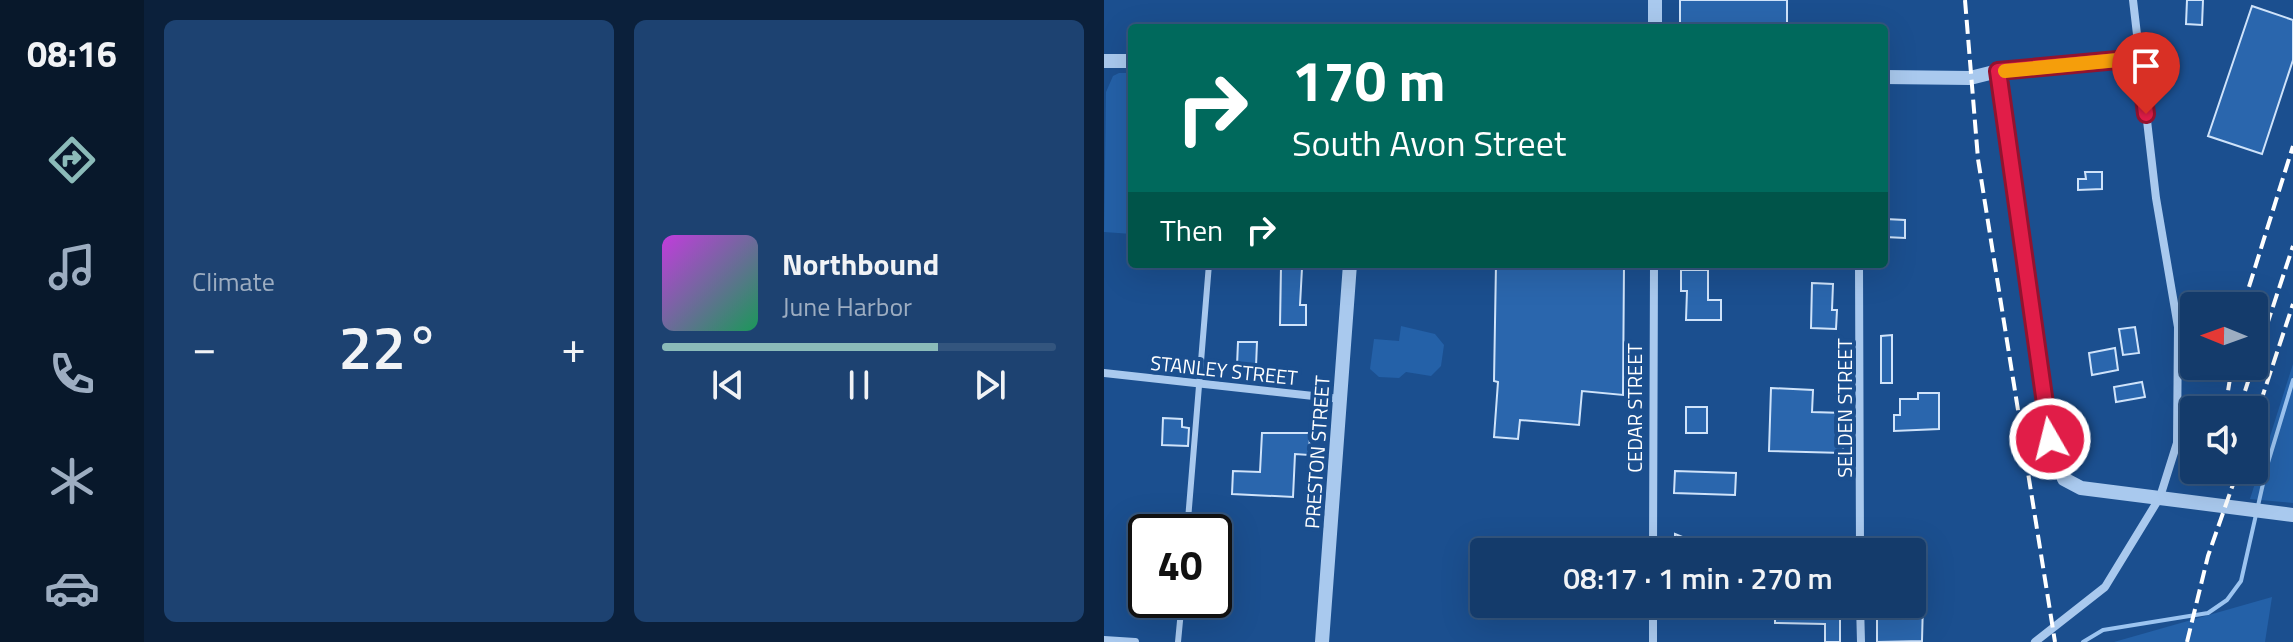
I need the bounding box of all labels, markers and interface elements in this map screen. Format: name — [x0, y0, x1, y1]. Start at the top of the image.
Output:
text: 08:16 — [27, 26, 117, 81]
pin — [2112, 32, 2180, 114]
text: 170 m — [1292, 38, 1445, 123]
icon: arrive — [2124, 44, 2168, 88]
icon: right — [1160, 56, 1264, 160]
text: South Avon Street — [1292, 115, 1566, 170]
icon: directions — [44, 132, 100, 188]
text: Then — [1160, 207, 1223, 253]
icon: right — [1239, 208, 1283, 252]
icon: music — [44, 239, 100, 295]
text: Northbound — [782, 241, 939, 287]
text: Climate — [192, 262, 275, 301]
text: June Harbor — [782, 287, 912, 326]
north arrow — [2180, 292, 2268, 380]
map controls — [2180, 292, 2268, 484]
text: 22° — [339, 301, 439, 392]
text: − — [192, 313, 217, 380]
text: + — [561, 313, 586, 380]
street label: SELDEN STREET — [1829, 338, 1860, 478]
street label: CEDAR STREET — [1619, 343, 1650, 473]
icon: phone — [44, 346, 100, 402]
street label: STANLEY STREET — [1149, 347, 1300, 393]
icon: previous — [706, 363, 750, 407]
icon: pause — [837, 363, 881, 407]
icon: next — [968, 363, 1012, 407]
street label: PRESTON STREET — [1296, 374, 1338, 530]
button: sound — [2180, 396, 2268, 484]
position arrow — [2008, 397, 2092, 481]
icon: climate — [44, 453, 100, 509]
speed limit sign: 40 — [1128, 514, 1232, 618]
text: 08:17 · 1 min · 270 m — [1563, 555, 1833, 601]
icon: car — [44, 560, 100, 616]

